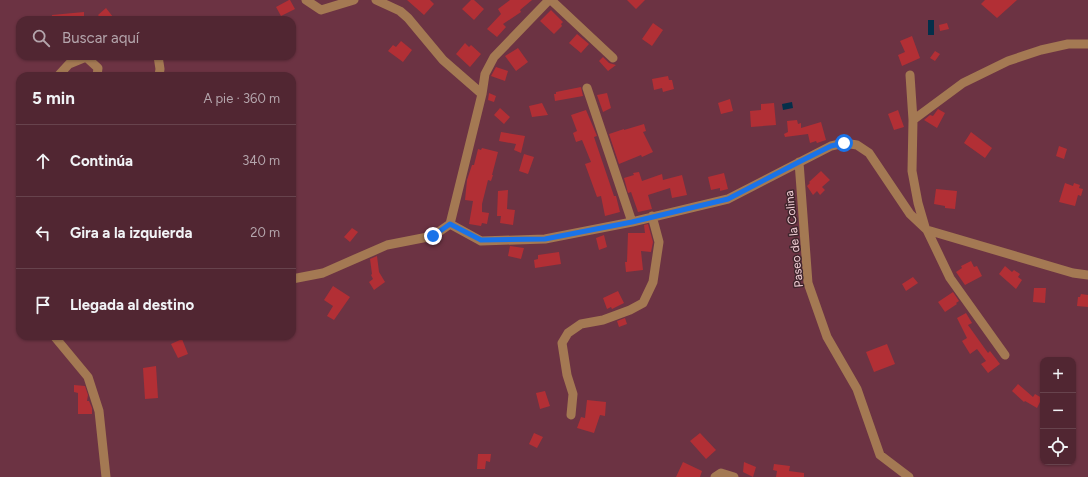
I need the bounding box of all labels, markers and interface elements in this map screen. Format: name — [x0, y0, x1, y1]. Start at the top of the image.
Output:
search box — [16, 16, 296, 60]
icon: search — [30, 27, 52, 49]
text: Buscar aquí — [62, 29, 139, 47]
text: 5 min — [32, 88, 75, 108]
text: A pie · 360 m — [203, 91, 280, 106]
route start — [835, 134, 853, 152]
icon: ahead — [32, 150, 54, 172]
text: Continúa — [70, 152, 133, 170]
text: 340 m — [242, 153, 280, 168]
street label: Paseo de la Colina — [782, 190, 806, 288]
icon: left — [32, 222, 54, 244]
text: Gira a la izquierda — [70, 224, 192, 242]
text: 20 m — [250, 225, 280, 240]
route end — [424, 227, 442, 245]
icon: arrive — [32, 294, 54, 316]
text: Llegada al destino — [70, 296, 194, 314]
map controls — [1040, 357, 1076, 465]
button: + — [1040, 357, 1076, 393]
button: − — [1040, 393, 1076, 429]
button: locate — [1040, 429, 1076, 465]

